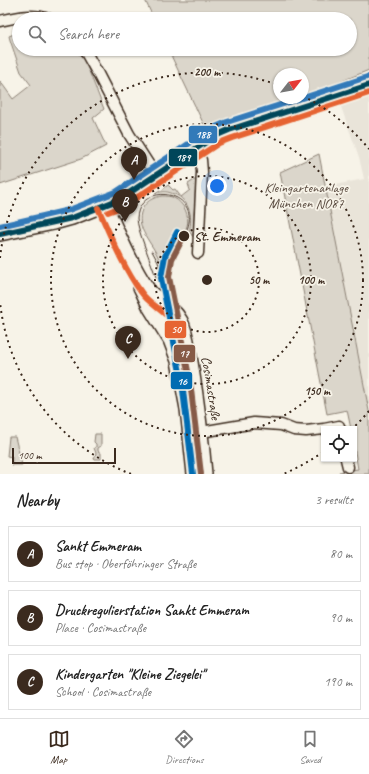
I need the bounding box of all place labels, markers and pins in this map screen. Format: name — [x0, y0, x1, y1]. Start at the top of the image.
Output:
pin: A — [121, 147, 147, 180]
pin: B — [112, 189, 138, 222]
place label: St. Emmeram — [194, 228, 261, 245]
marker: St. Emmeram — [177, 229, 191, 243]
centre of rings — [200, 273, 214, 287]
pin: C — [115, 326, 141, 359]

